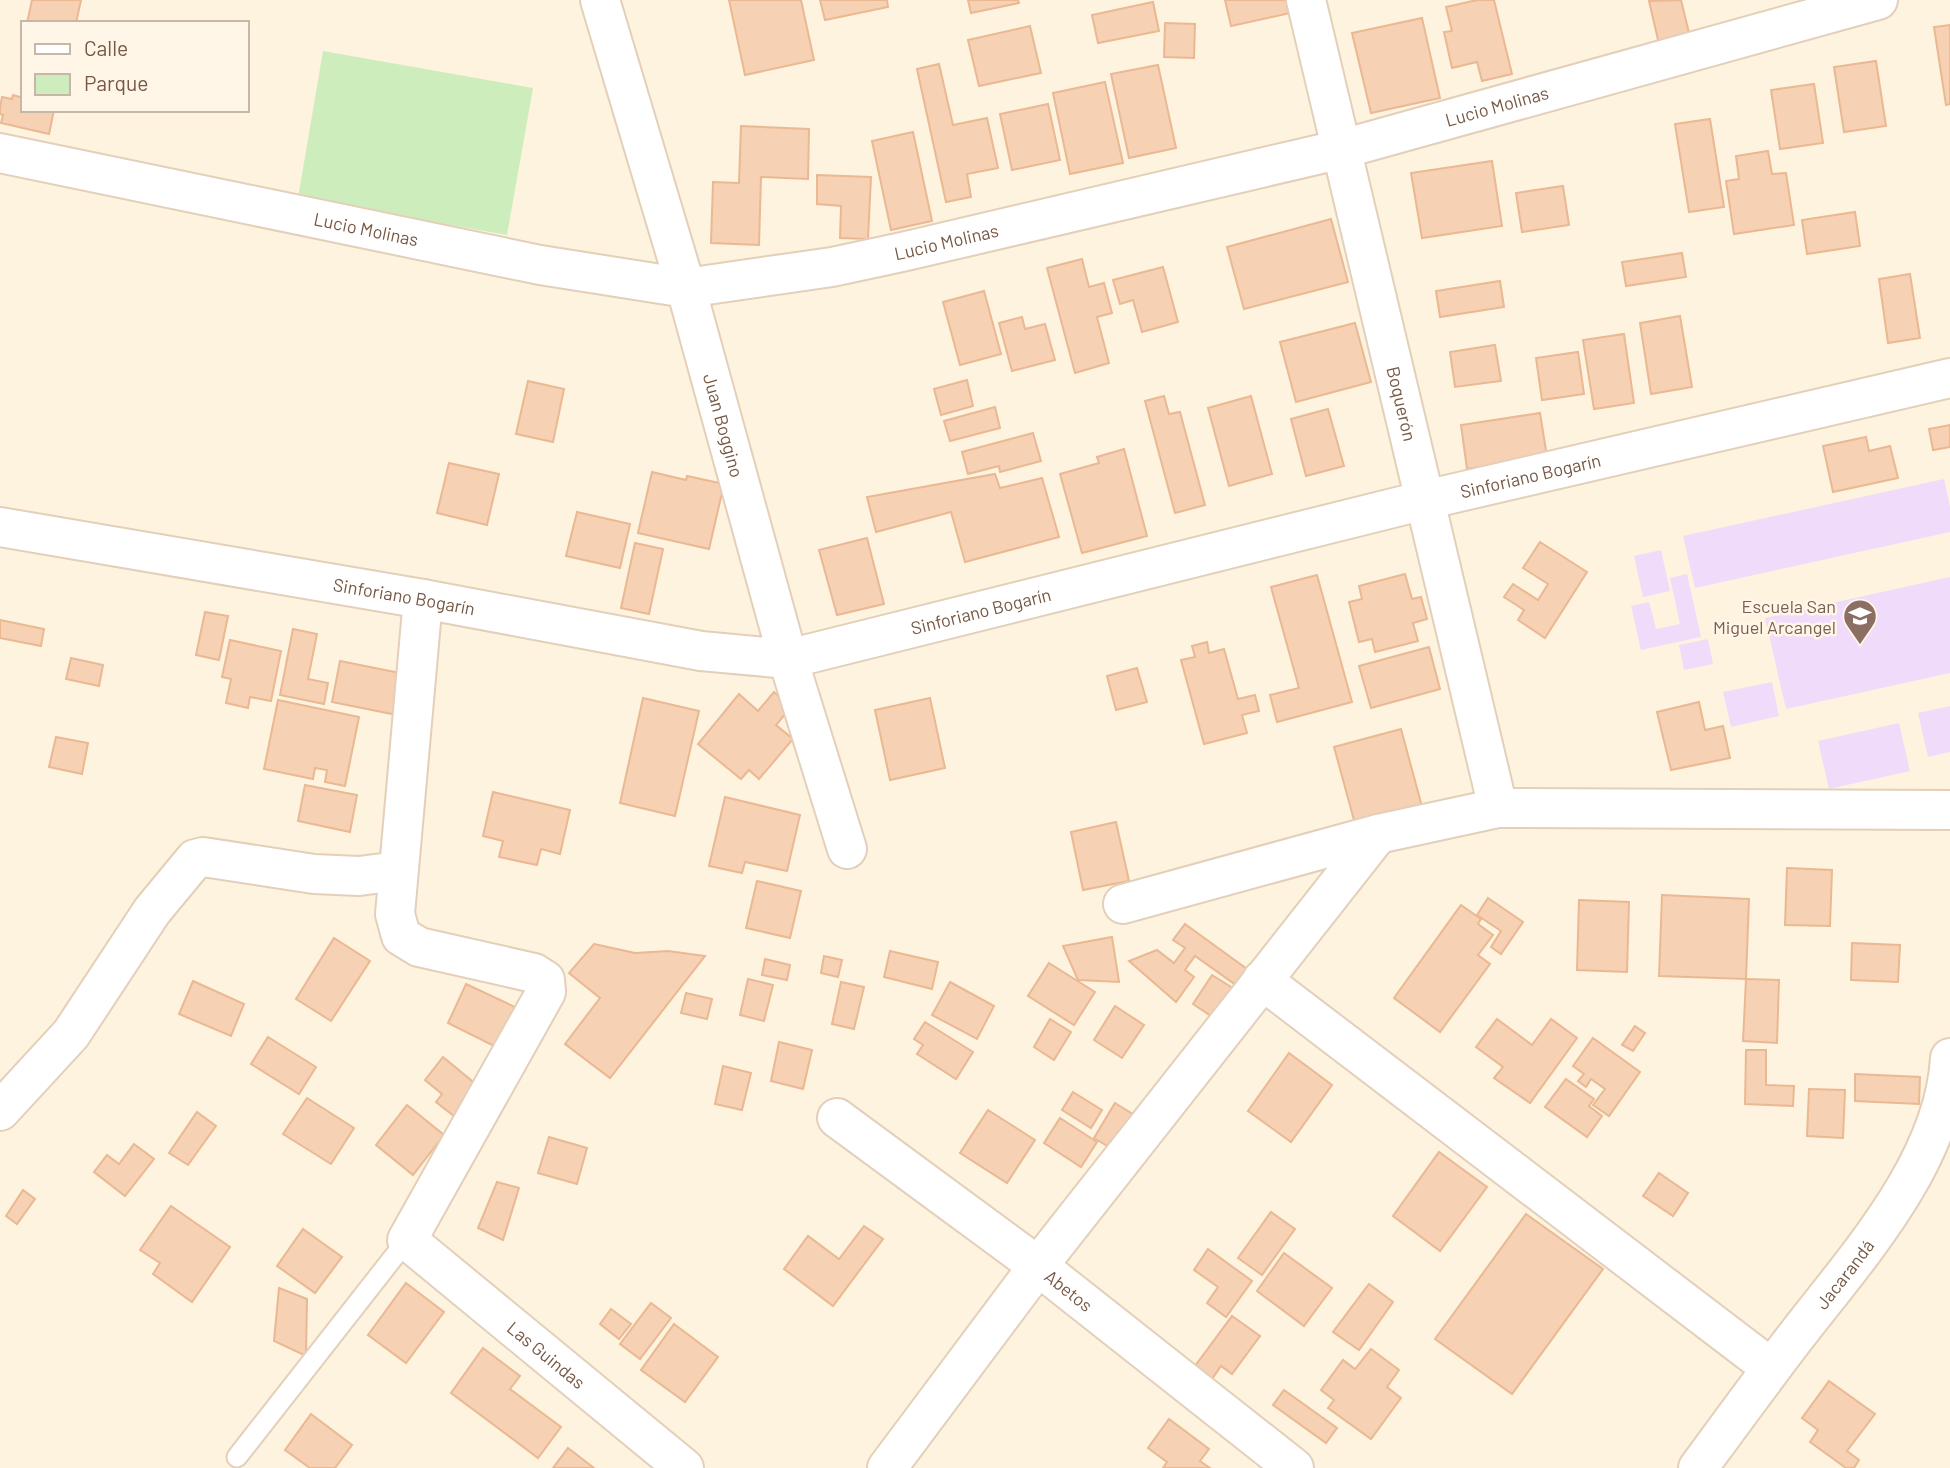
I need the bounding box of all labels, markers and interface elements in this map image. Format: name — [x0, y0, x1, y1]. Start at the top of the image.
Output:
legend — [21, 21, 248, 112]
text: Calle — [84, 35, 128, 60]
text: Parque — [84, 70, 149, 95]
street label: Lucio Molinas — [1443, 81, 1551, 131]
street label: Lucio Molinas — [312, 207, 420, 251]
street label: Lucio Molinas — [892, 219, 1001, 264]
street label: Boquerón — [1382, 364, 1421, 443]
street label: Juan Boggino — [699, 371, 749, 480]
street label: Sinforiano Bogarín — [1458, 449, 1603, 502]
street label: Sinforiano Bogarín — [332, 573, 477, 620]
street label: Sinforiano Bogarín — [908, 583, 1053, 639]
place label: Escuela San Miguel Arcangel — [1713, 595, 1836, 638]
school or university icon: Escuela San Miguel Arcangel — [1841, 597, 1879, 646]
street label: Jacarandá — [1811, 1235, 1878, 1314]
street label: Abetos — [1041, 1265, 1097, 1316]
street label: Las Guindas — [503, 1316, 590, 1393]

